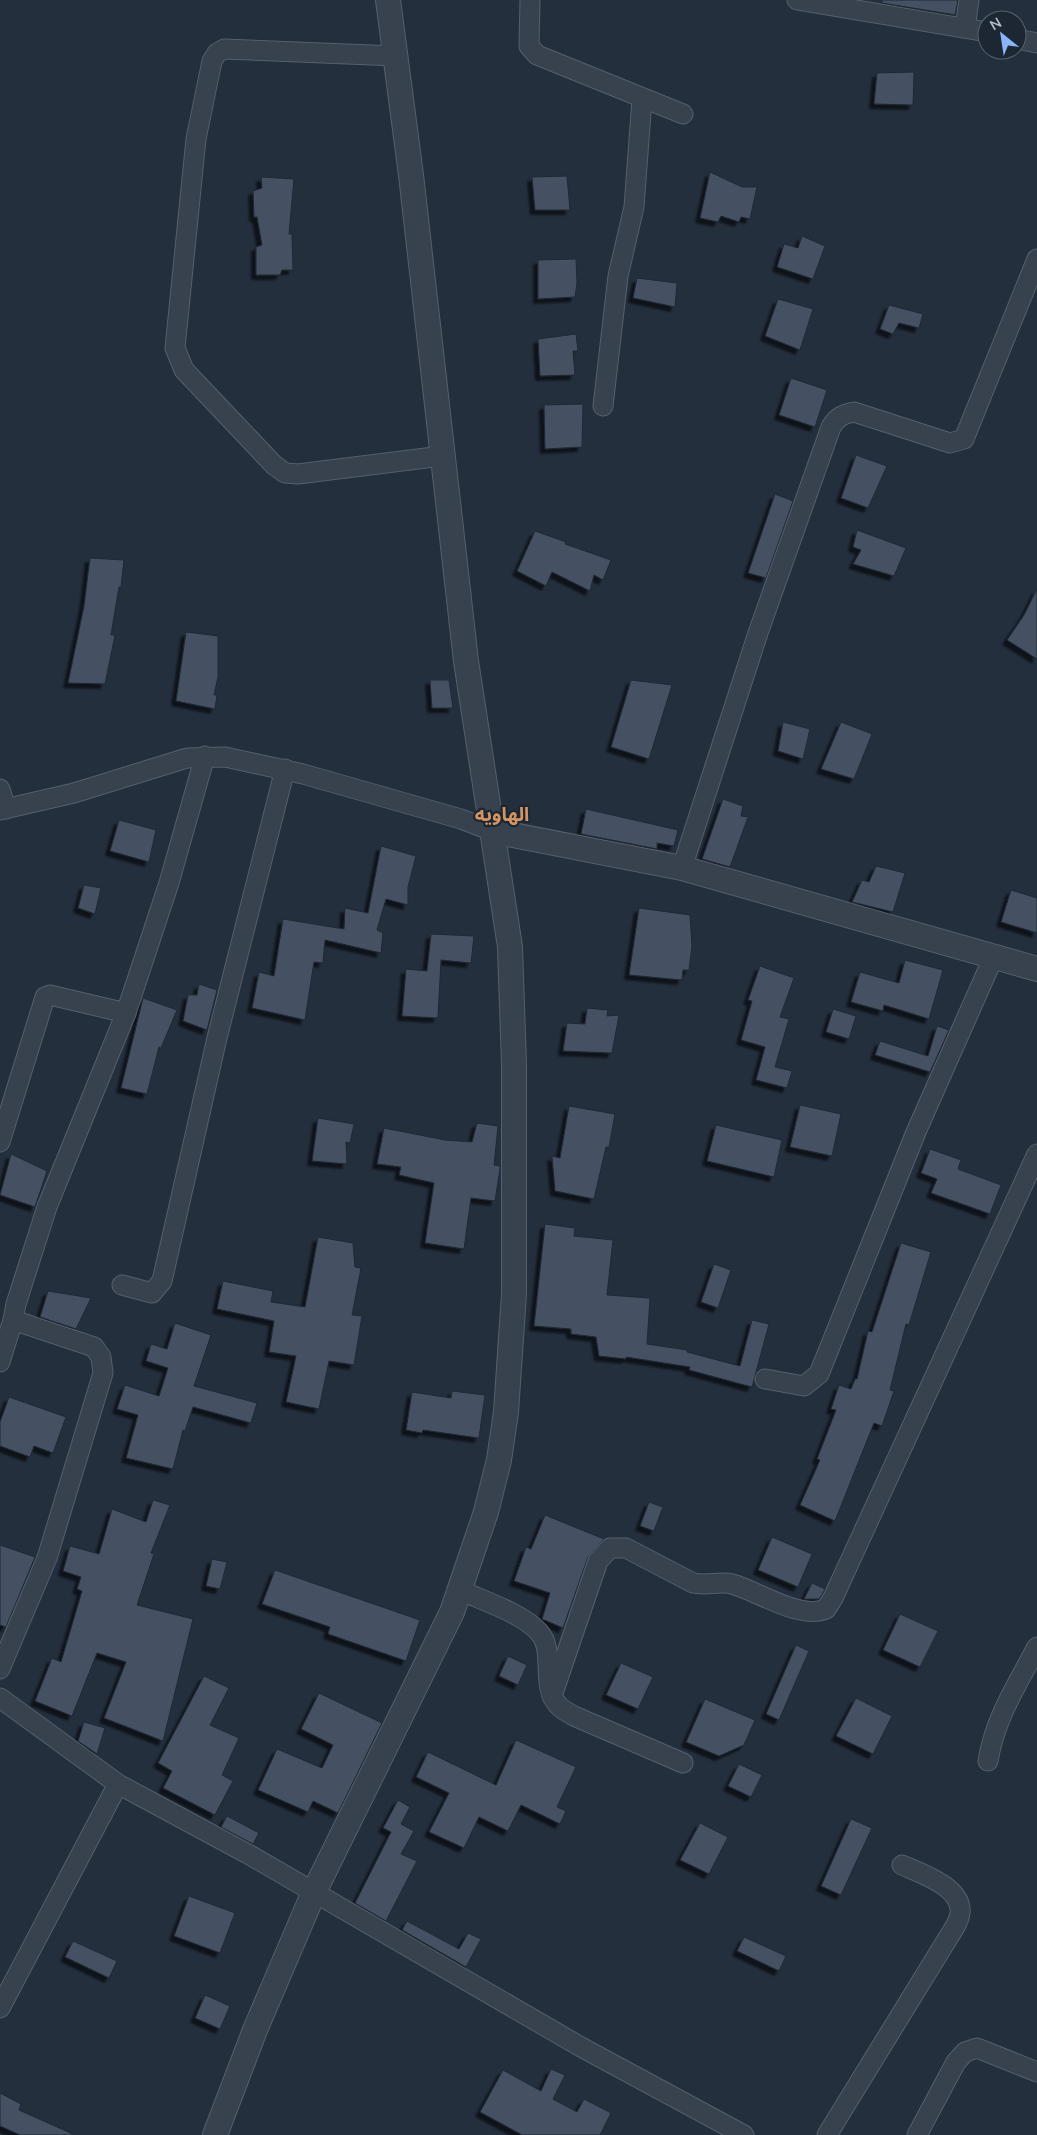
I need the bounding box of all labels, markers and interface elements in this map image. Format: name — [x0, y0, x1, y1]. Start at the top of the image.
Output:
north arrow — [977, 10, 1027, 60]
text: N — [986, 13, 1005, 34]
district label: الهاويه — [475, 802, 529, 826]

